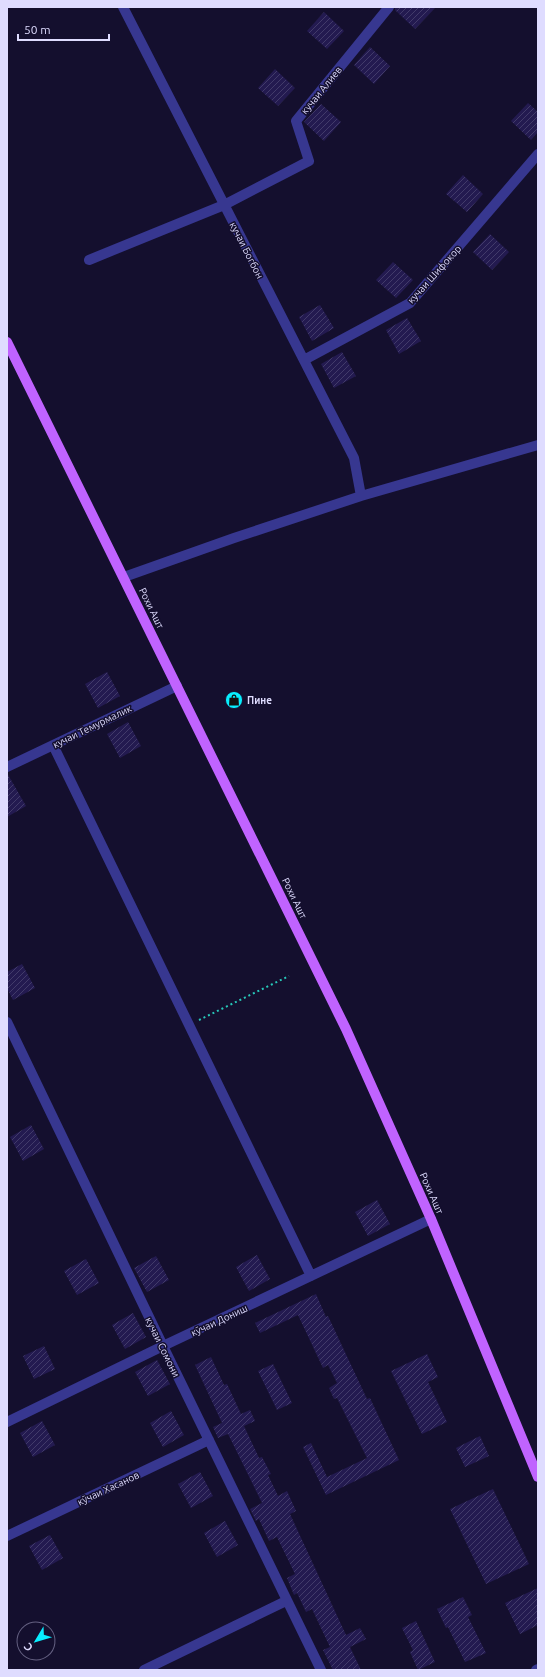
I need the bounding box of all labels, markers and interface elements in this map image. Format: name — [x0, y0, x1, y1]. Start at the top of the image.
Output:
scale bar — [18, 16, 109, 42]
text: 50 m — [24, 23, 51, 36]
street label: кучаи Алиев — [299, 64, 344, 116]
street label: кучаи Богбон — [228, 220, 266, 280]
street label: кучаи Шифокор — [405, 243, 463, 306]
street label: Рохи Ашт — [137, 586, 166, 631]
shop icon: Пине — [224, 690, 244, 710]
place label: Пине — [247, 695, 272, 706]
street label: кучаи Темурмалик — [51, 703, 134, 750]
street label: Рохи Ашт — [280, 876, 309, 921]
street label: Рохи Ашт — [418, 1171, 446, 1216]
street label: кӯчаи Дониш — [189, 1303, 249, 1338]
street label: кучаи Сомони — [143, 1315, 182, 1379]
street label: кӯчаи Хасанов — [76, 1469, 141, 1508]
north arrow — [16, 1621, 56, 1661]
text: С — [21, 1641, 35, 1654]

